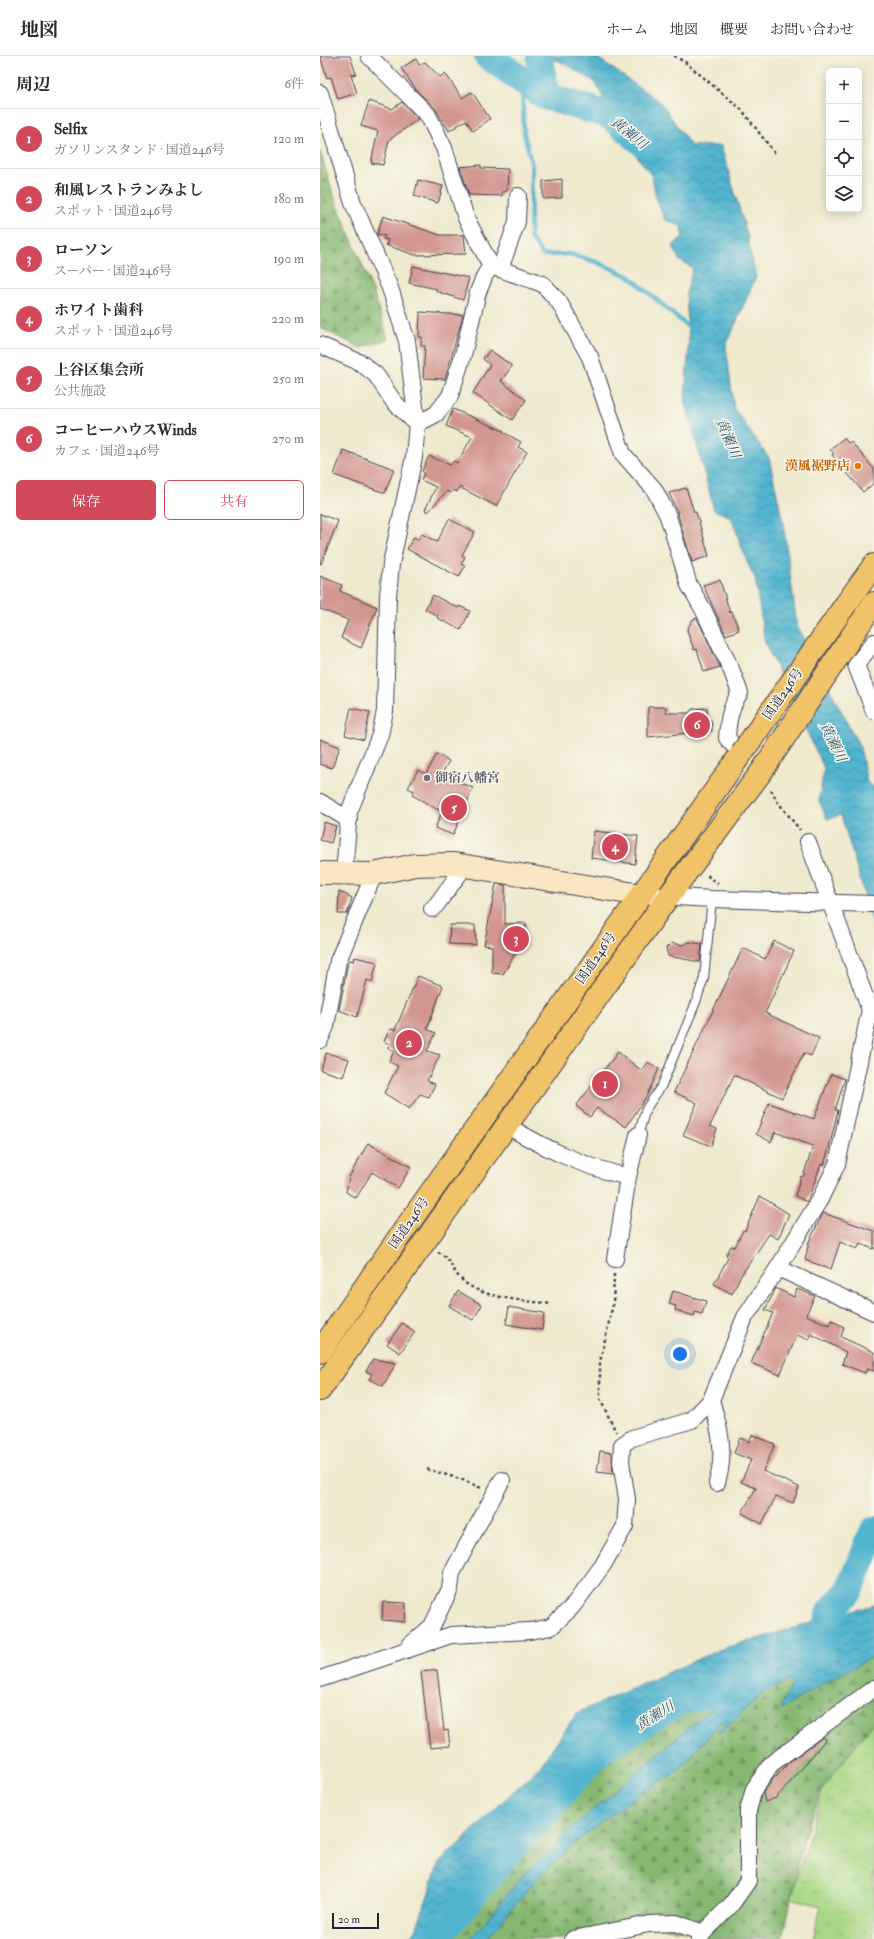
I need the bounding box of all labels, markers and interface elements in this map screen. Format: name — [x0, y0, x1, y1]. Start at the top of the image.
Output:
text: 地図 — [20, 18, 58, 42]
text: ホーム — [606, 21, 648, 38]
text: 地図 — [670, 21, 698, 38]
text: 概要 — [720, 21, 748, 38]
text: お問い合わせ — [770, 21, 854, 38]
map controls — [826, 68, 862, 212]
button: + — [826, 68, 862, 104]
text: 周辺 — [16, 74, 50, 95]
text: 6件 — [284, 76, 304, 92]
button: − — [826, 104, 862, 140]
water label: 黄瀬川 — [607, 113, 652, 154]
text: Selfix — [54, 120, 87, 139]
text: 1 — [27, 131, 31, 147]
text: 120 m — [273, 131, 304, 147]
button: locate — [826, 140, 862, 176]
text: ガソリンスタンド · 国道246号 — [54, 142, 225, 158]
button: layers — [826, 176, 862, 212]
text: 和風レストランみよし — [54, 181, 204, 200]
text: 2 — [26, 191, 32, 207]
text: 180 m — [274, 191, 304, 207]
text: スポット · 国道246号 — [54, 203, 173, 219]
text: ローソン — [54, 241, 113, 260]
text: 3 — [27, 251, 32, 267]
text: 190 m — [273, 251, 304, 267]
text: スーパー · 国道246号 — [54, 263, 172, 279]
text: ホワイト歯科 — [54, 301, 144, 320]
text: 4 — [25, 311, 33, 327]
text: 220 m — [271, 311, 304, 327]
text: スポット · 国道246号 — [54, 323, 173, 339]
text: 上谷区集会所 — [54, 361, 144, 380]
text: 5 — [26, 371, 32, 387]
text: 250 m — [272, 371, 304, 387]
text: 公共施設 — [54, 383, 106, 399]
water label: 黄瀬川 — [712, 415, 745, 462]
text: コーヒーハウスWinds — [54, 421, 197, 440]
text: 6 — [26, 431, 32, 447]
text: 270 m — [272, 431, 304, 447]
text: カフェ · 国道246号 — [54, 443, 160, 459]
place label: 漢風裾野店 — [785, 458, 850, 474]
marker: 漢風裾野店 — [853, 461, 863, 471]
button: 保存 — [16, 480, 156, 520]
button: 共有 — [164, 480, 304, 520]
street label: 国道246号 — [759, 665, 807, 723]
pin: 6 — [684, 710, 710, 740]
water label: 黄瀬川 — [816, 719, 851, 766]
place label: 御宿八幡宮 — [435, 770, 500, 786]
marker: 御宿八幡宮 — [422, 773, 432, 783]
pin: 5 — [441, 793, 467, 823]
pin: 4 — [602, 832, 628, 862]
pin: 3 — [503, 924, 529, 954]
street label: 国道246号 — [572, 929, 620, 987]
pin: 2 — [396, 1028, 422, 1058]
pin: 1 — [592, 1069, 618, 1099]
street label: 国道246号 — [385, 1194, 433, 1252]
your location — [670, 1344, 690, 1364]
water label: 黄瀬川 — [633, 1697, 679, 1734]
scale bar — [332, 1911, 379, 1930]
text: 20 m — [338, 1913, 360, 1926]

